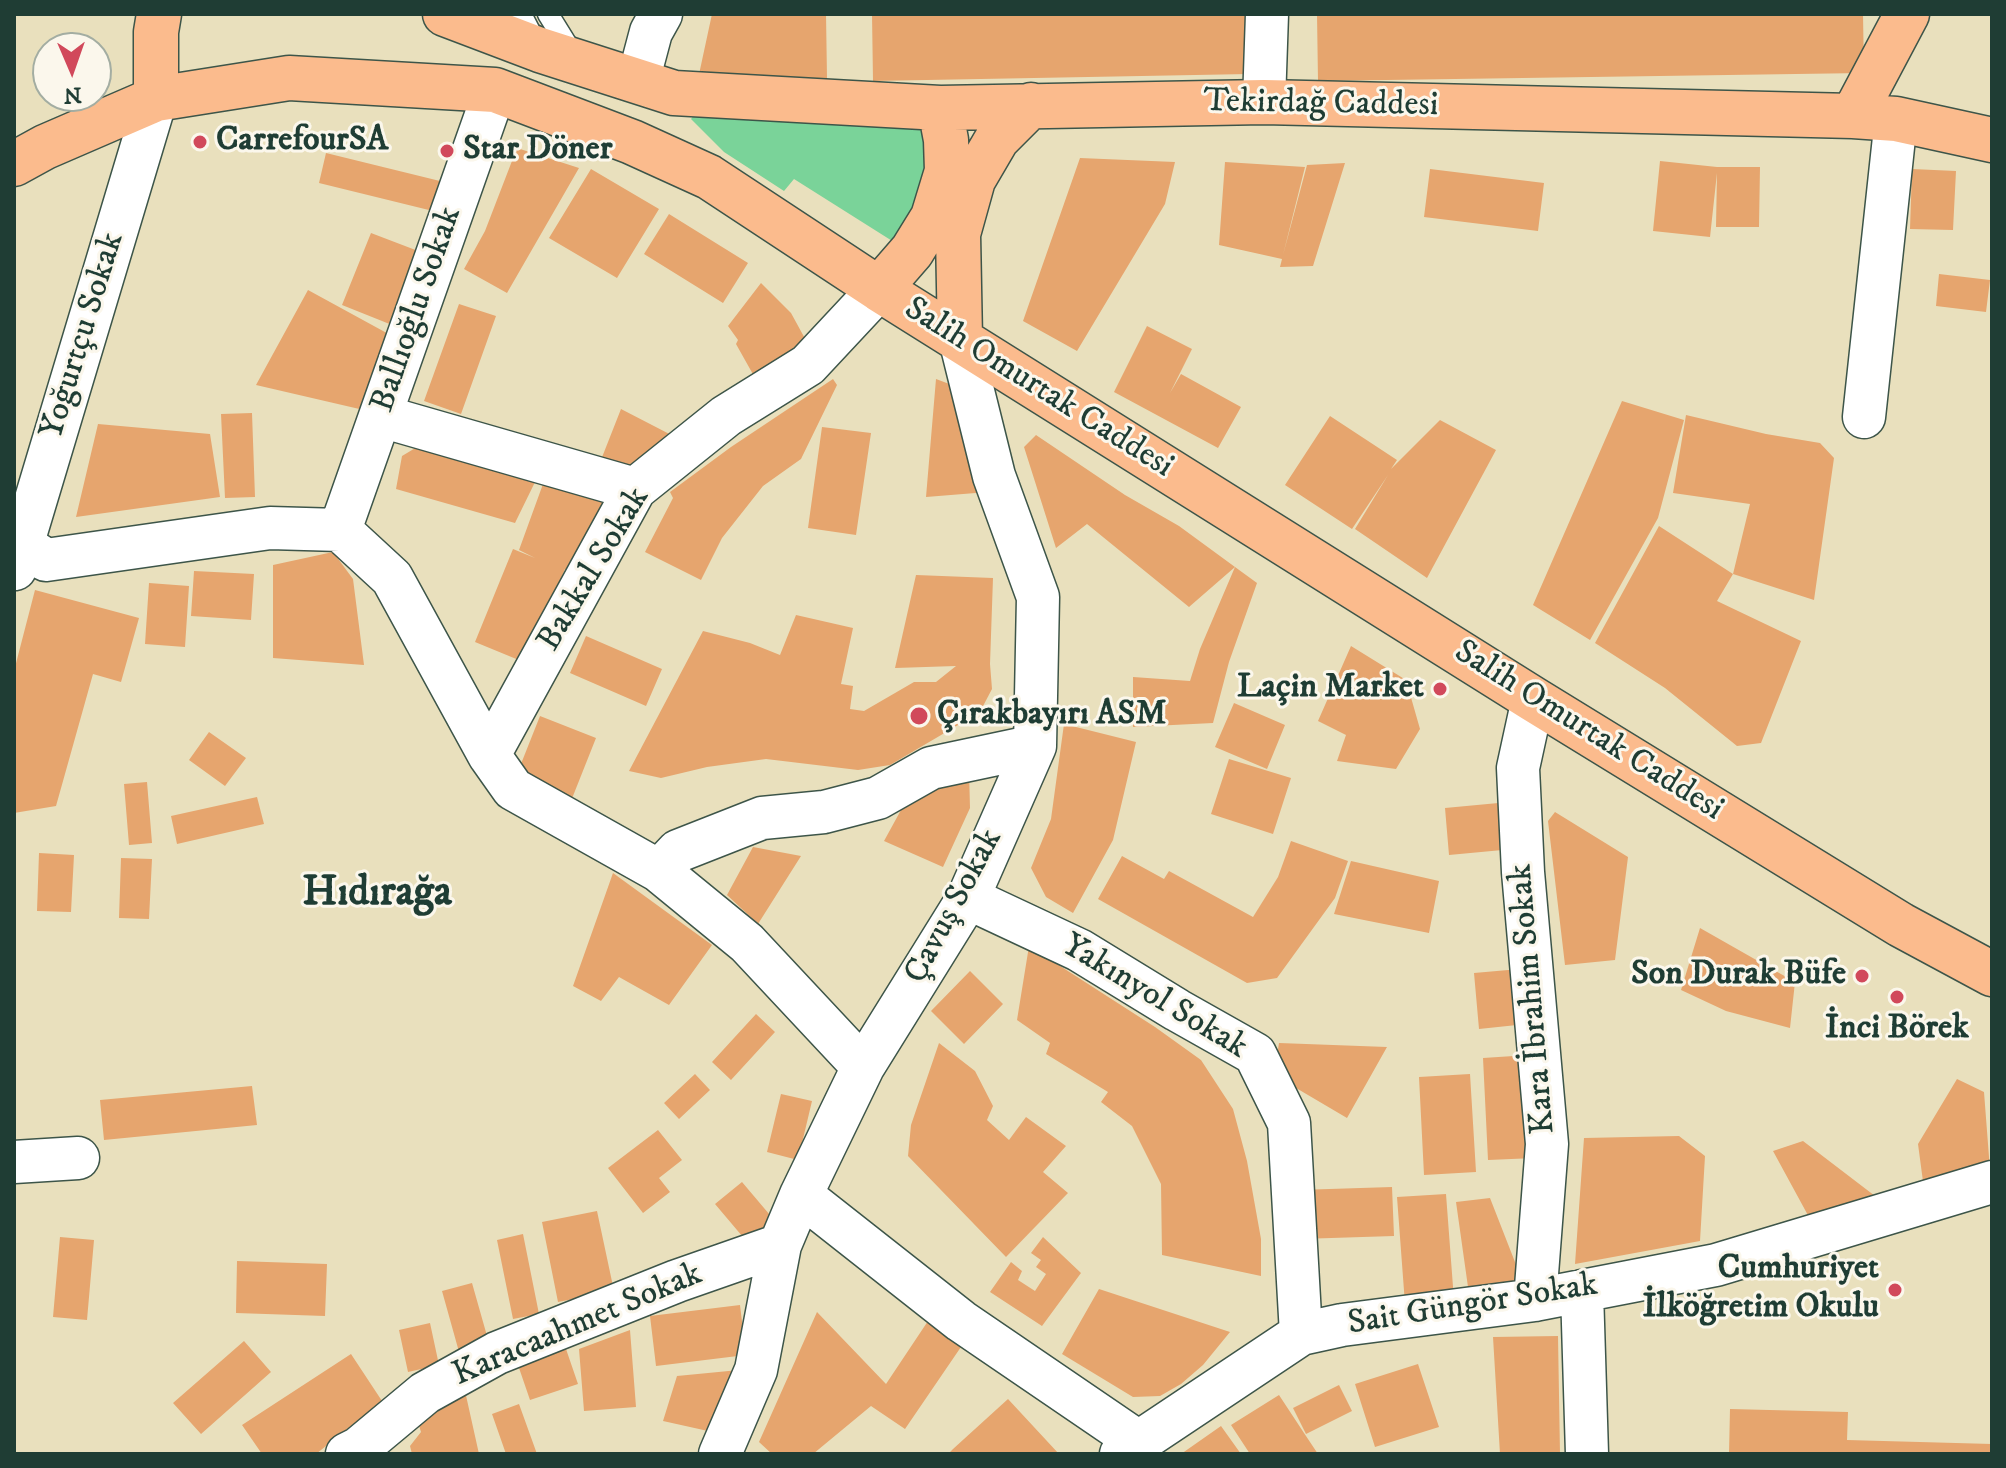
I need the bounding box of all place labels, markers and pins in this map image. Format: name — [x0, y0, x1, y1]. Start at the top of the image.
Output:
place label: CarrefourSA — [216, 122, 388, 162]
place label: Star Döner — [463, 131, 612, 171]
marker: CarrefourSA — [191, 133, 209, 151]
marker: Star Döner — [438, 142, 456, 160]
place label: Laçin Market — [1237, 669, 1424, 709]
marker: Laçin Market — [1431, 680, 1449, 698]
place label: Çırakbayırı ASM — [937, 696, 1166, 736]
marker: Çırakbayırı ASM — [908, 705, 930, 727]
place label: Son Durak Büfe — [1631, 956, 1846, 996]
marker: Son Durak Büfe — [1853, 967, 1871, 985]
marker: İnci Börek — [1888, 988, 1906, 1006]
place label: İnci Börek — [1825, 1010, 1969, 1050]
place label: Cumhuriyet İlköğretim Okulu — [1642, 1250, 1879, 1330]
marker: Cumhuriyet İlköğretim Okulu — [1886, 1281, 1904, 1299]

